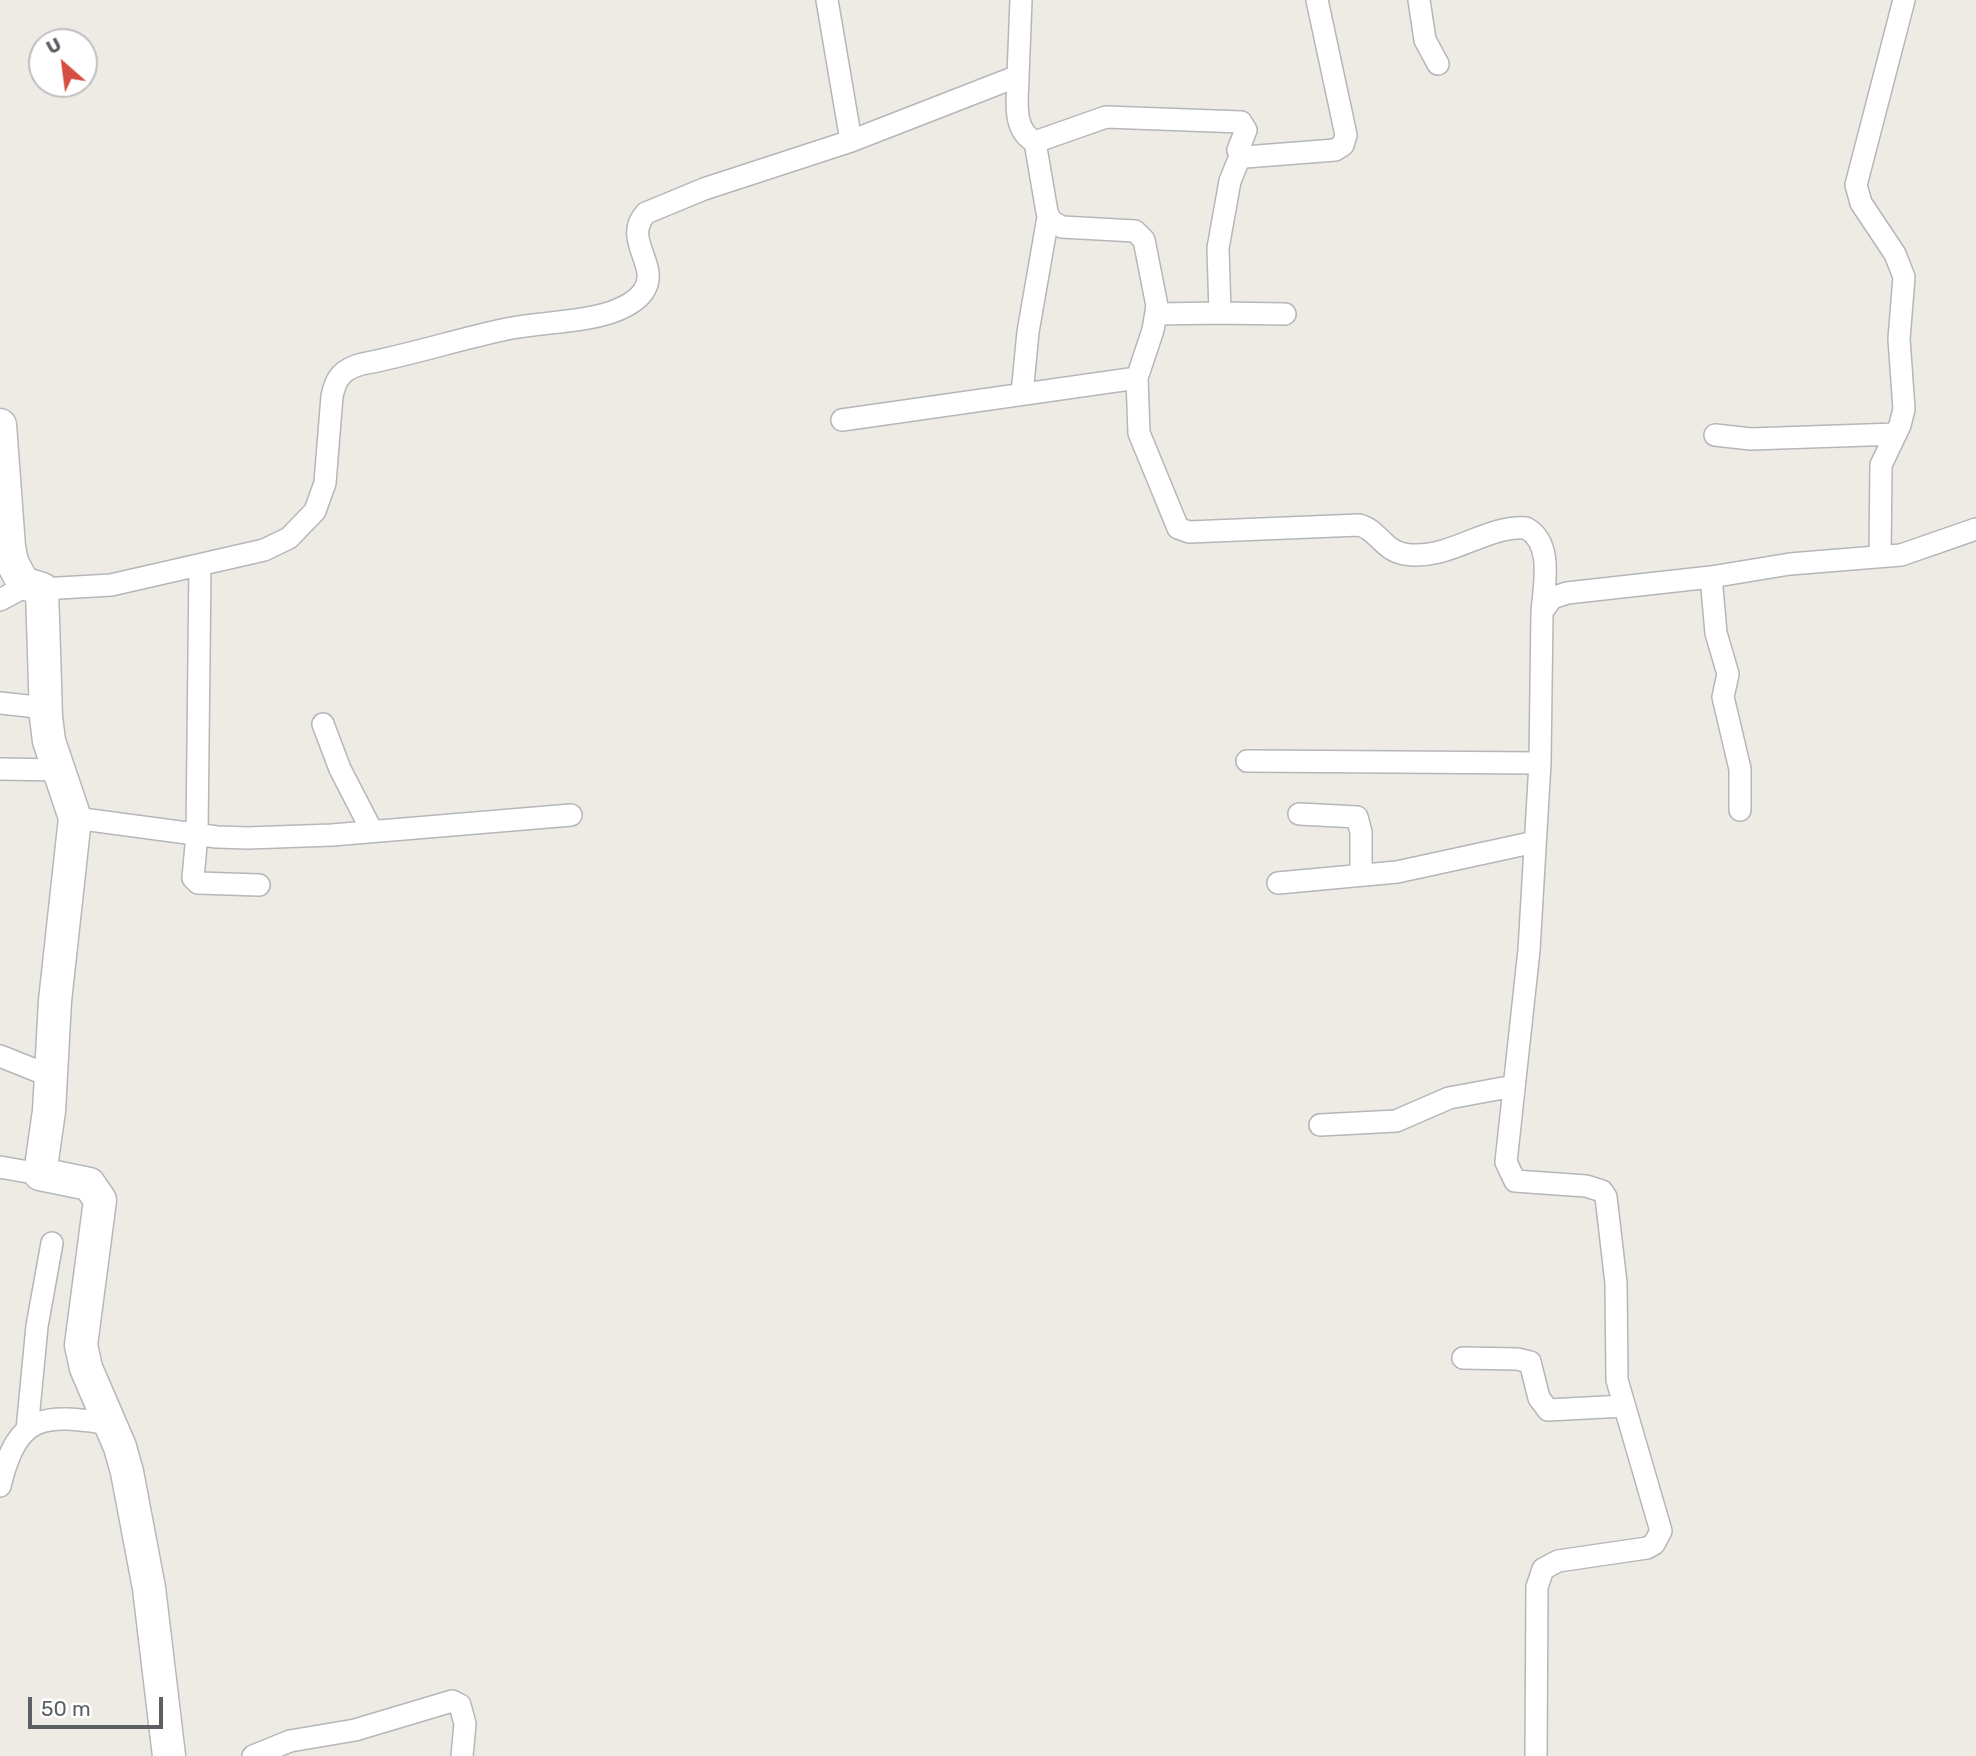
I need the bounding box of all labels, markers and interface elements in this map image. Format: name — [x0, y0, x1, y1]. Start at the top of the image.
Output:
north arrow — [28, 28, 98, 98]
text: U — [42, 32, 65, 59]
scale bar — [32, 1682, 166, 1726]
text: 50 m — [41, 1696, 91, 1721]

